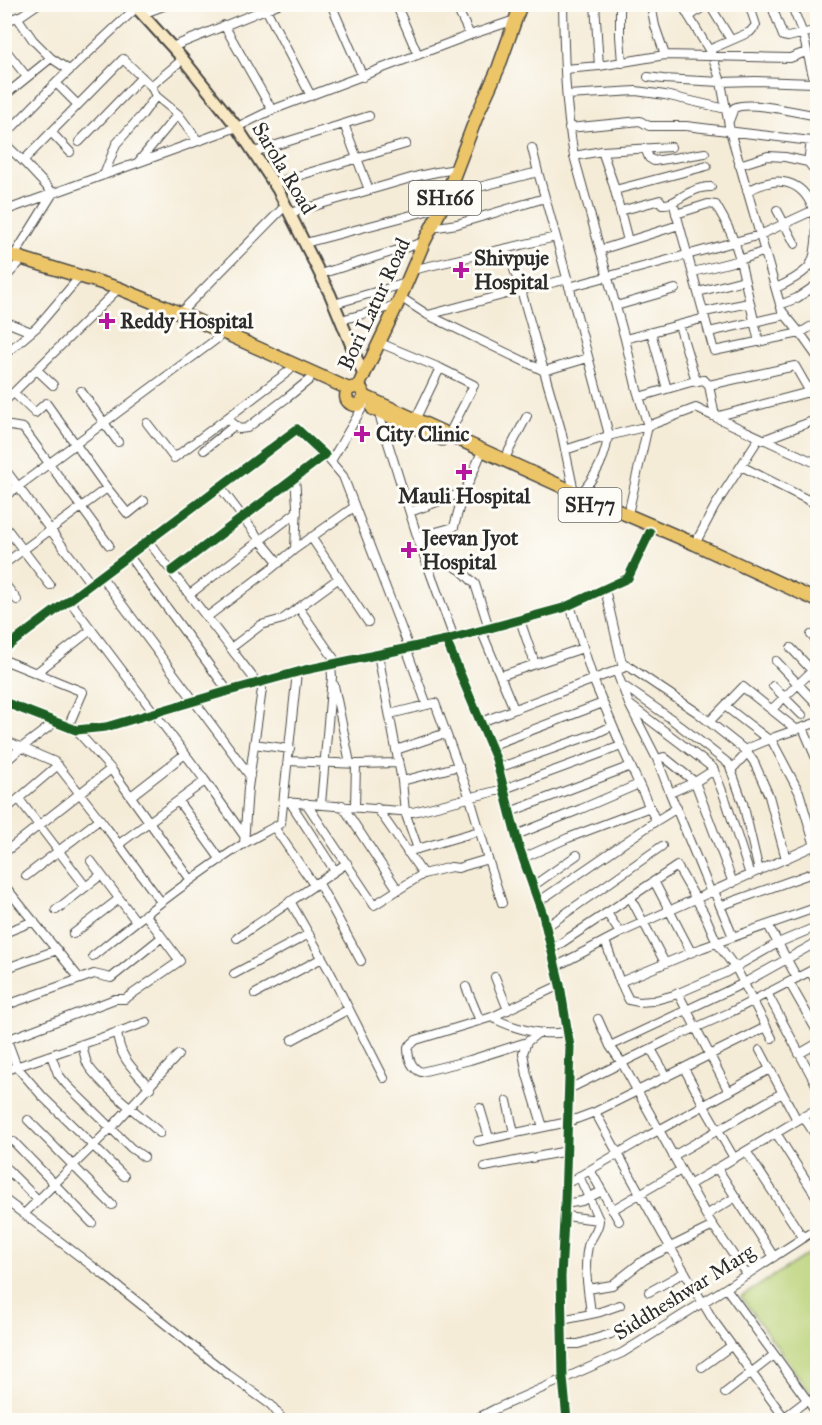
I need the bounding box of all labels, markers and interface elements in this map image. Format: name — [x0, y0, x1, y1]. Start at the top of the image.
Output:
street label: Sarola Road — [246, 117, 322, 219]
road number: SH166 — [409, 181, 481, 215]
street label: Bori Latur Road — [332, 233, 416, 374]
place label: Shivpuje Hospital — [474, 245, 550, 295]
marker: Shivpuje Hospital — [452, 261, 470, 279]
place label: Reddy Hospital — [120, 308, 254, 334]
marker: Reddy Hospital — [98, 312, 116, 330]
place label: City Clinic — [376, 421, 470, 447]
marker: City Clinic — [353, 425, 371, 443]
marker: Mauli Hospital — [455, 463, 473, 481]
place label: Mauli Hospital — [398, 483, 531, 509]
road number: SH77 — [558, 488, 622, 522]
place label: Jeevan Jyot Hospital — [419, 525, 519, 575]
marker: Jeevan Jyot Hospital — [400, 541, 418, 559]
street label: Siddheshwar Marg — [609, 1238, 760, 1346]

